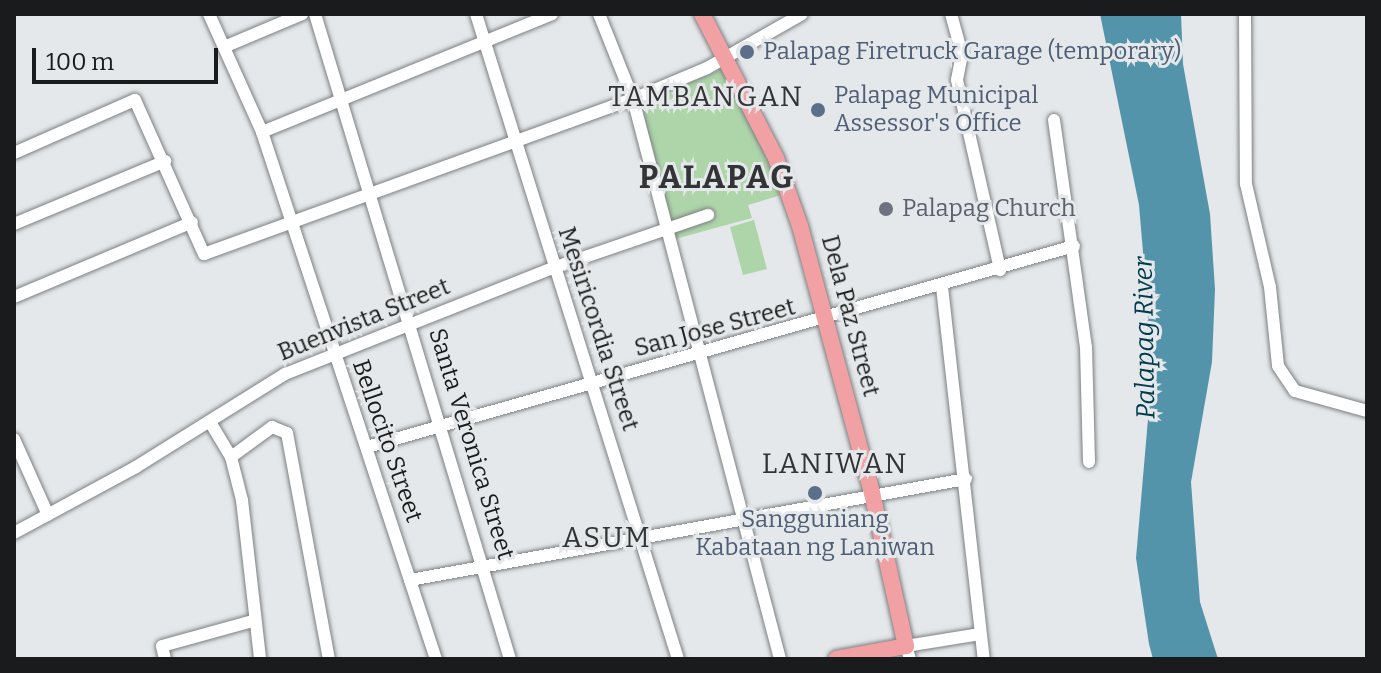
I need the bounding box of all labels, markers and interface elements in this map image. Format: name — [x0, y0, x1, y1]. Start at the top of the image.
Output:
scale bar — [36, 32, 222, 82]
place label: Palapag Firetruck Garage (temporary) — [763, 38, 1181, 66]
marker: Palapag Firetruck Garage (temporary) — [738, 43, 756, 61]
text: 100 m — [46, 48, 114, 76]
district label: TAMBANGAN — [608, 80, 804, 114]
place label: Palapag Municipal Assessor's Office — [834, 82, 1038, 138]
marker: Palapag Municipal Assessor's Office — [809, 101, 827, 119]
district label: PALAPAG — [639, 158, 795, 196]
place label: Palapag Church — [902, 195, 1076, 223]
marker: Palapag Church — [877, 200, 895, 218]
street label: Mesiricordia Street — [551, 223, 645, 435]
street label: Dela Paz Street — [815, 232, 885, 400]
water label: Palapag River — [1128, 257, 1162, 419]
street label: Buenvista Street — [274, 272, 454, 368]
street label: San Jose Street — [631, 293, 799, 363]
street label: Santa Veronica Street — [422, 325, 520, 563]
street label: Bellocito Street — [346, 356, 428, 526]
district label: LANIWAN — [762, 447, 908, 481]
marker: Sangguniang Kabataan ng Laniwan — [806, 484, 824, 502]
place label: Sangguniang Kabataan ng Laniwan — [695, 506, 935, 562]
district label: ASUM — [562, 521, 652, 555]

